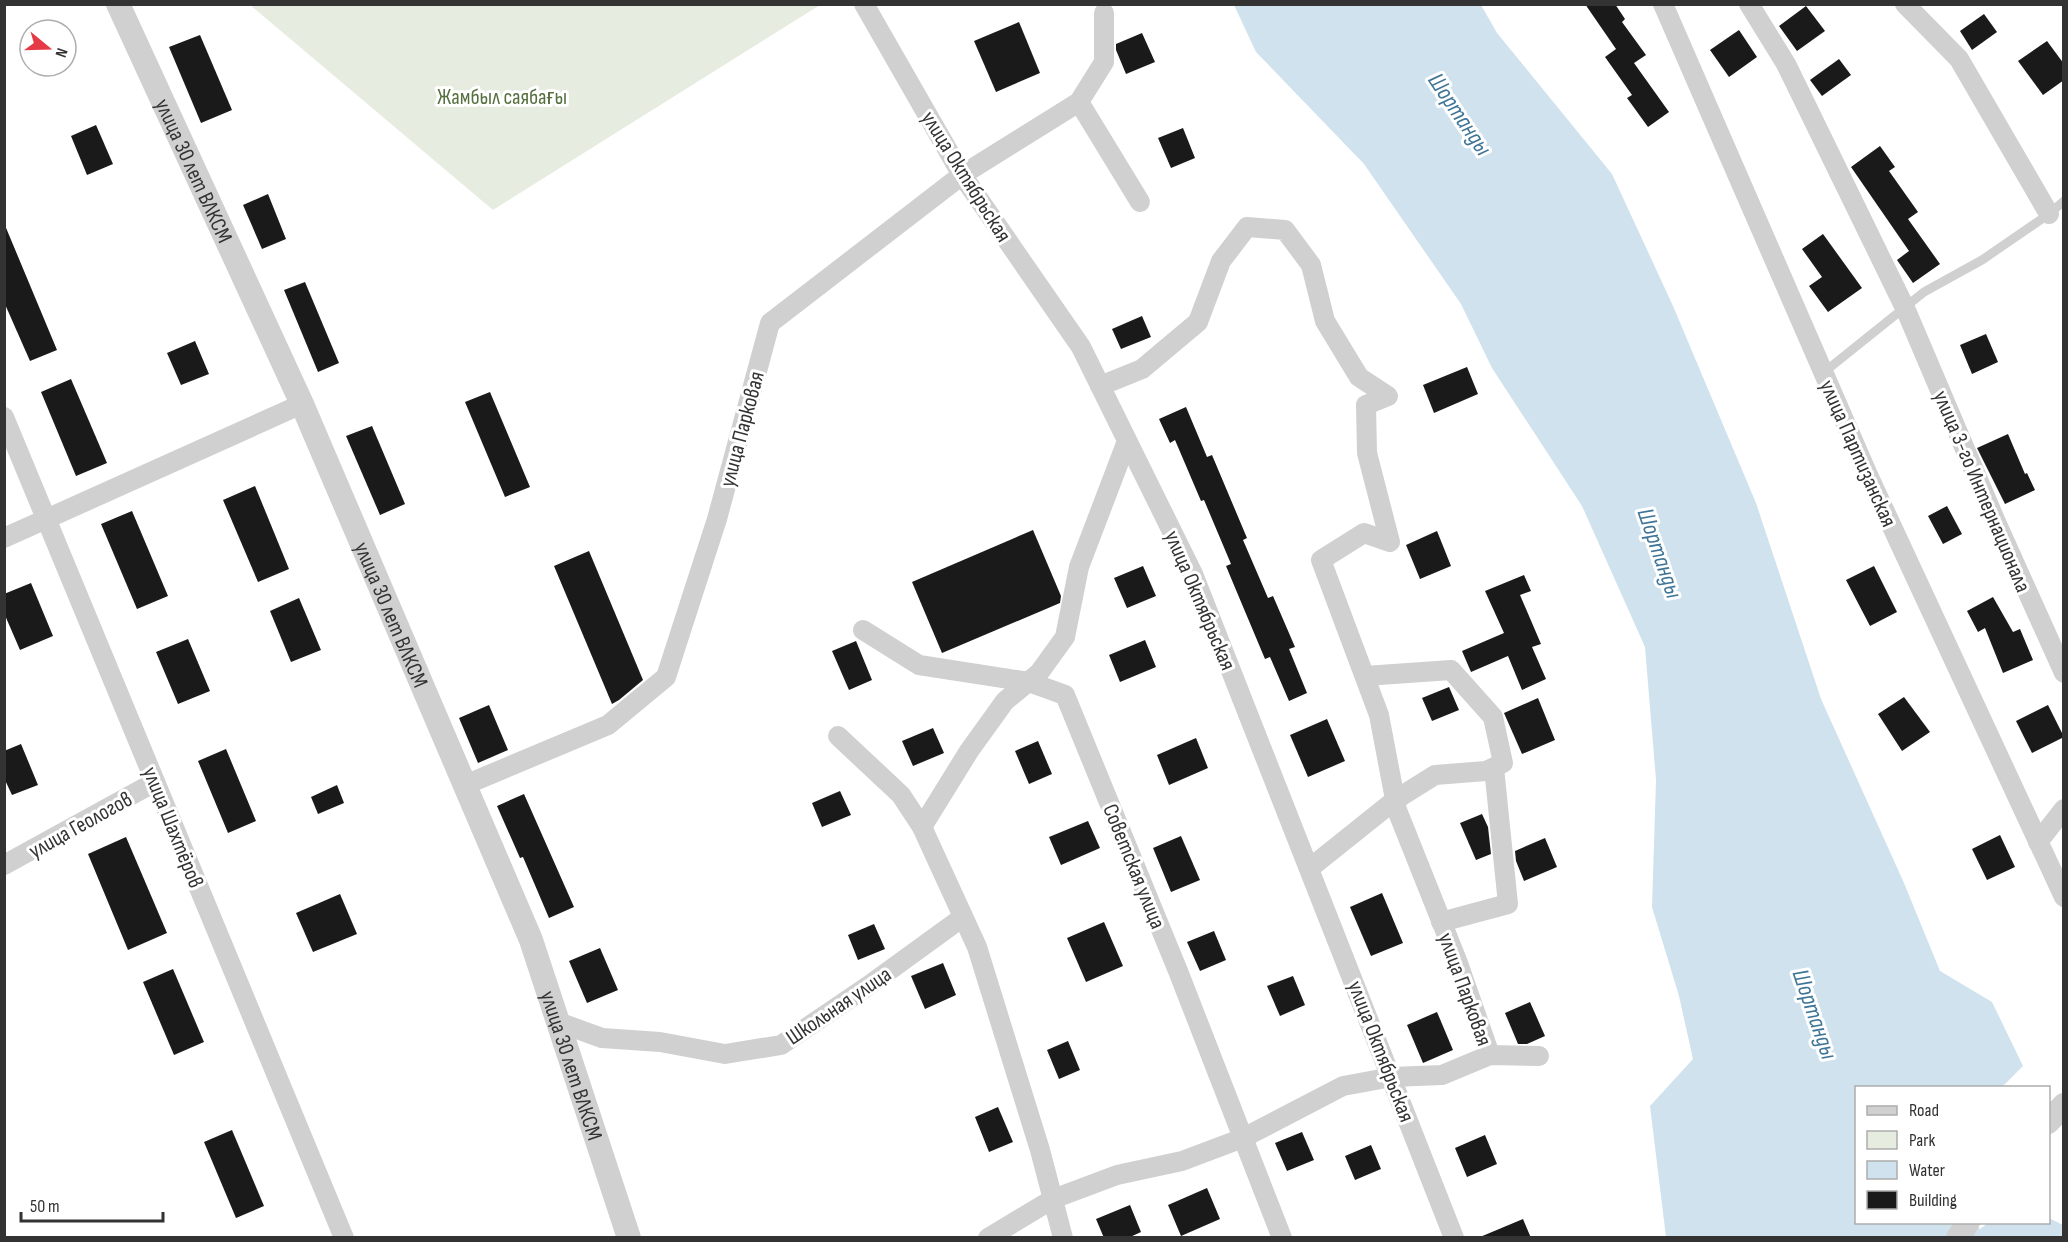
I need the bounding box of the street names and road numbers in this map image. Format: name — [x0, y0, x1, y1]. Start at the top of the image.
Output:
street label: улица 30 лет ВЛКСМ — [148, 95, 238, 247]
street label: улица Октябрьская — [915, 106, 1017, 247]
street label: улица Парковая — [714, 369, 771, 490]
street label: улица Партизанская — [1813, 376, 1902, 531]
street label: улица 3-го Интернационала — [1927, 387, 2036, 596]
street label: улица Октябрьская — [1158, 527, 1241, 674]
street label: улица 30 лет ВЛКСМ — [348, 538, 433, 692]
street label: улица Шахтёров — [136, 763, 209, 892]
street label: улица Геологов — [24, 786, 137, 865]
street label: Советская улица — [1096, 800, 1171, 933]
street label: улица Парковая — [1432, 929, 1498, 1050]
street label: Школьная улица — [781, 961, 897, 1051]
street label: улица Октябрьская — [1341, 977, 1420, 1126]
street label: улица 30 лет ВЛКСМ — [534, 988, 608, 1144]

